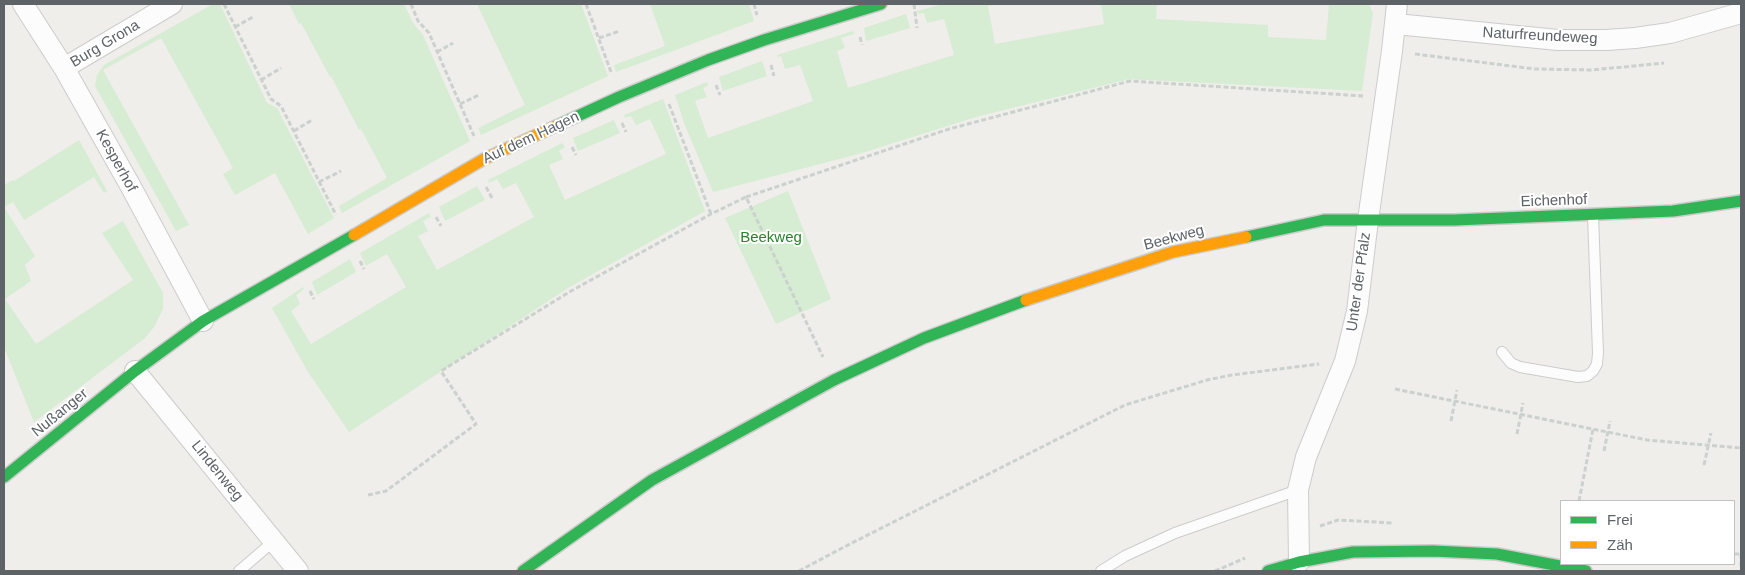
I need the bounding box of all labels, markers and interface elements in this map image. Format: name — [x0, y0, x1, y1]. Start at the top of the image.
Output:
street label: Burg Grona — [67, 16, 143, 72]
street label: Naturfreundeweg — [1482, 24, 1598, 48]
street label: Auf dem Hagen — [480, 108, 582, 168]
street label: Kesperhof — [92, 127, 140, 195]
street label: Eichenhof — [1520, 191, 1588, 211]
street label: Beekweg — [1142, 221, 1206, 255]
park label: Beekweg — [740, 229, 802, 247]
street label: Unter der Pfalz — [1343, 231, 1375, 333]
street label: Nußanger — [28, 385, 92, 441]
street label: Lindenweg — [187, 437, 247, 505]
legend — [1560, 500, 1735, 565]
text: Frei — [1607, 511, 1633, 528]
text: Zäh — [1607, 536, 1633, 553]

